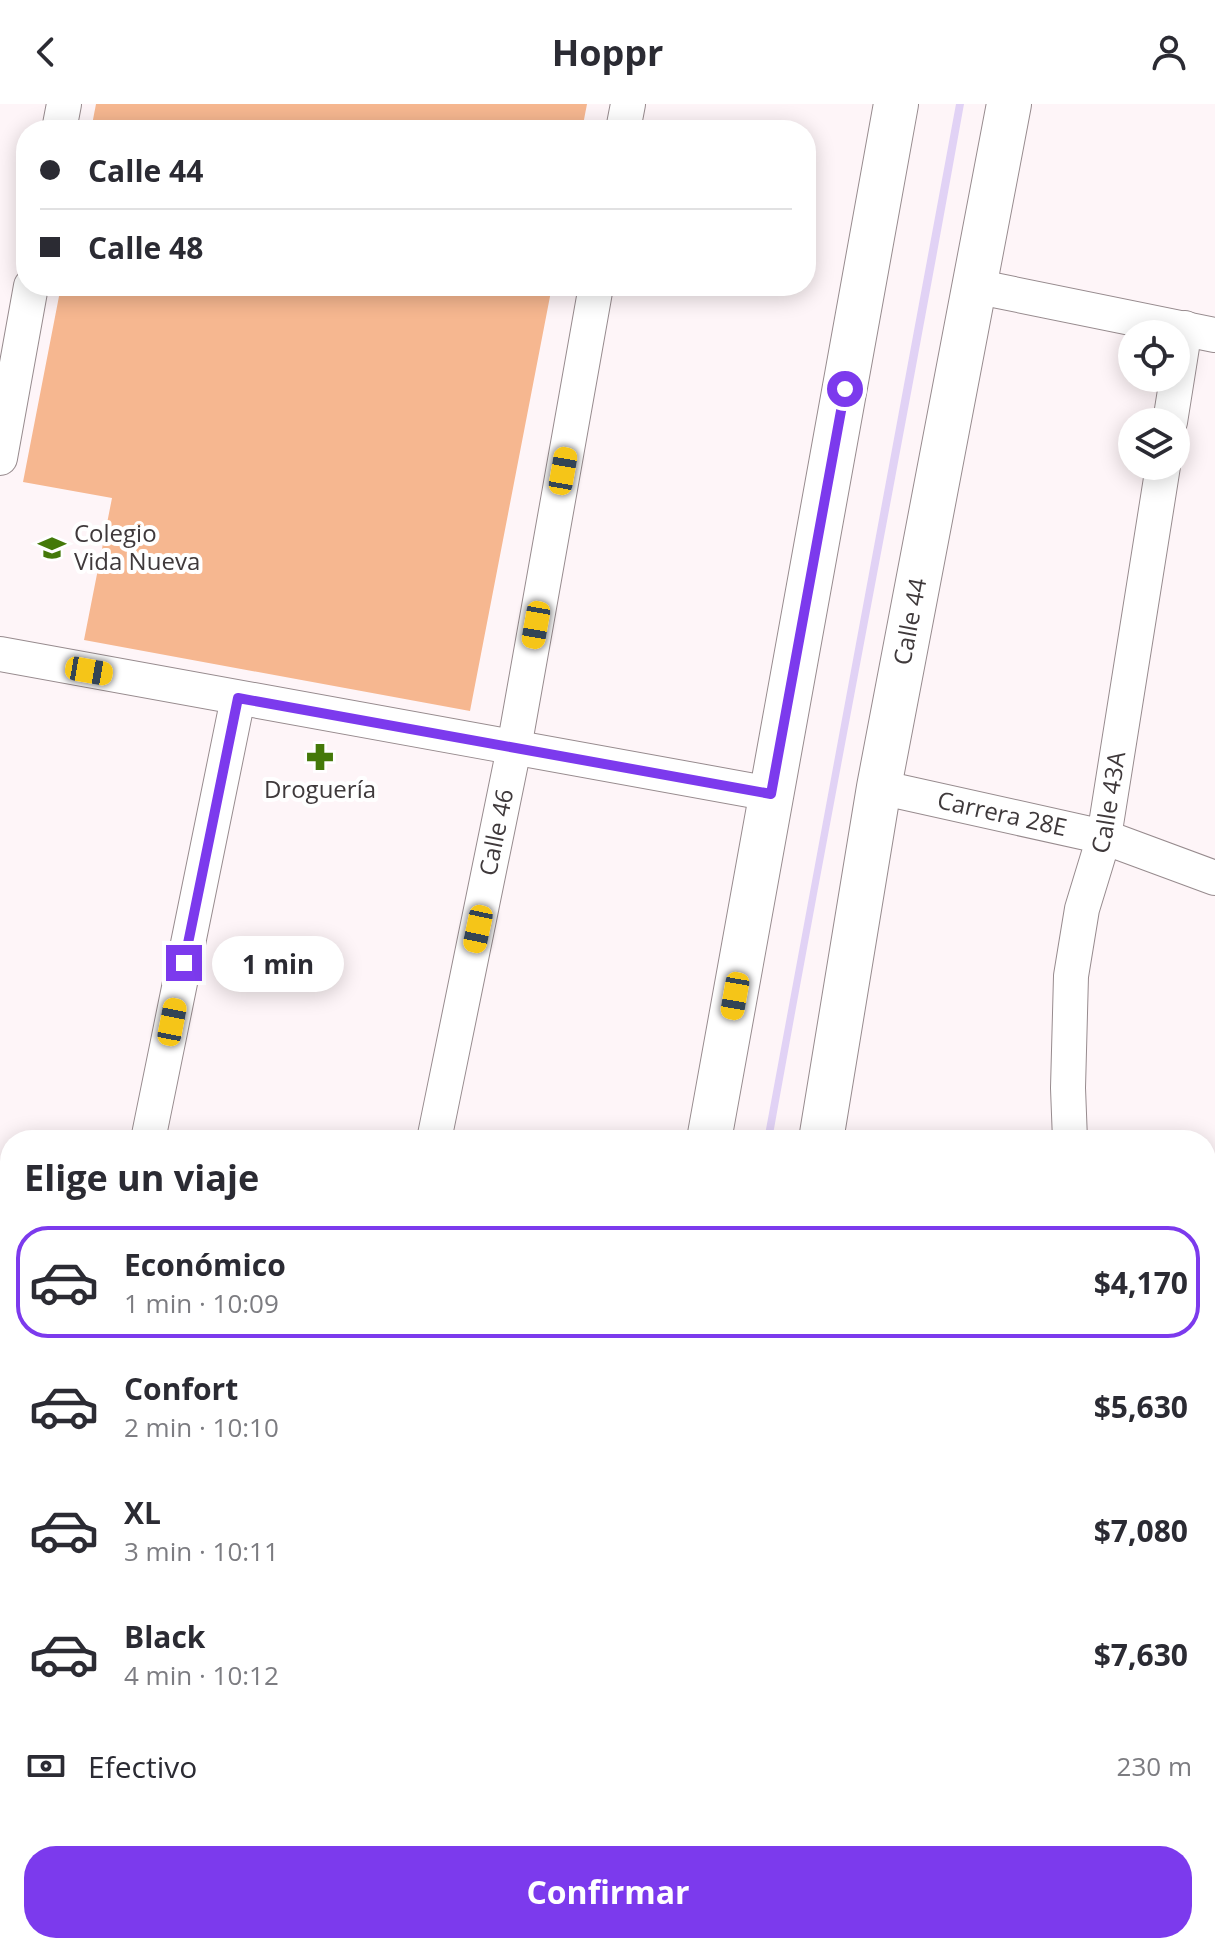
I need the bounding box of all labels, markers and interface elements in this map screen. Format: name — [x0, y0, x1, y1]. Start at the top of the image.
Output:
text: Hoppr — [552, 28, 663, 77]
icon: back — [24, 30, 68, 74]
icon: person — [1147, 30, 1191, 74]
text: Calle 44 — [88, 150, 203, 191]
text: Calle 48 — [88, 227, 203, 268]
map controls — [1118, 320, 1190, 480]
button: locate — [1118, 320, 1190, 392]
route start — [827, 371, 863, 407]
button: layers — [1118, 408, 1190, 480]
car — [547, 445, 579, 497]
place label: Colegio Vida Nueva — [74, 516, 200, 577]
school or university icon: Colegio Vida Nueva — [37, 533, 67, 563]
street label: Calle 44 — [885, 575, 933, 668]
car — [520, 599, 552, 651]
car — [63, 655, 115, 687]
pharmacy icon: Droguería — [305, 742, 335, 772]
street label: Calle 43A — [1082, 748, 1132, 857]
place label: Droguería — [264, 772, 376, 805]
street label: Carrera 28E — [934, 782, 1070, 843]
street label: Calle 46 — [470, 786, 520, 878]
car — [461, 903, 495, 955]
callout: 1 min — [212, 935, 344, 991]
route end — [166, 945, 202, 981]
text: 1 min — [242, 946, 314, 982]
car — [719, 970, 751, 1022]
car — [156, 996, 188, 1048]
text: Elige un viaje — [24, 1153, 259, 1202]
text: Económico — [124, 1244, 286, 1285]
icon: car — [28, 1246, 100, 1318]
text: $4,170 — [1094, 1262, 1188, 1303]
text: 1 min · 10:09 — [124, 1285, 279, 1321]
text: Confort — [124, 1368, 238, 1409]
icon: car — [28, 1370, 100, 1442]
text: $5,630 — [1094, 1386, 1188, 1427]
text: 2 min · 10:10 — [124, 1409, 279, 1445]
text: XL — [124, 1492, 161, 1533]
icon: car — [28, 1494, 100, 1566]
text: $7,080 — [1094, 1510, 1188, 1551]
text: 3 min · 10:11 — [124, 1533, 279, 1569]
text: Black — [124, 1616, 205, 1657]
icon: car — [28, 1618, 100, 1690]
text: $7,630 — [1094, 1634, 1188, 1675]
text: 4 min · 10:12 — [124, 1657, 279, 1693]
icon: cash — [24, 1744, 68, 1788]
text: Efectivo — [88, 1746, 197, 1787]
text: 230 m — [1117, 1748, 1192, 1784]
button: Confirmar — [24, 1846, 1192, 1938]

